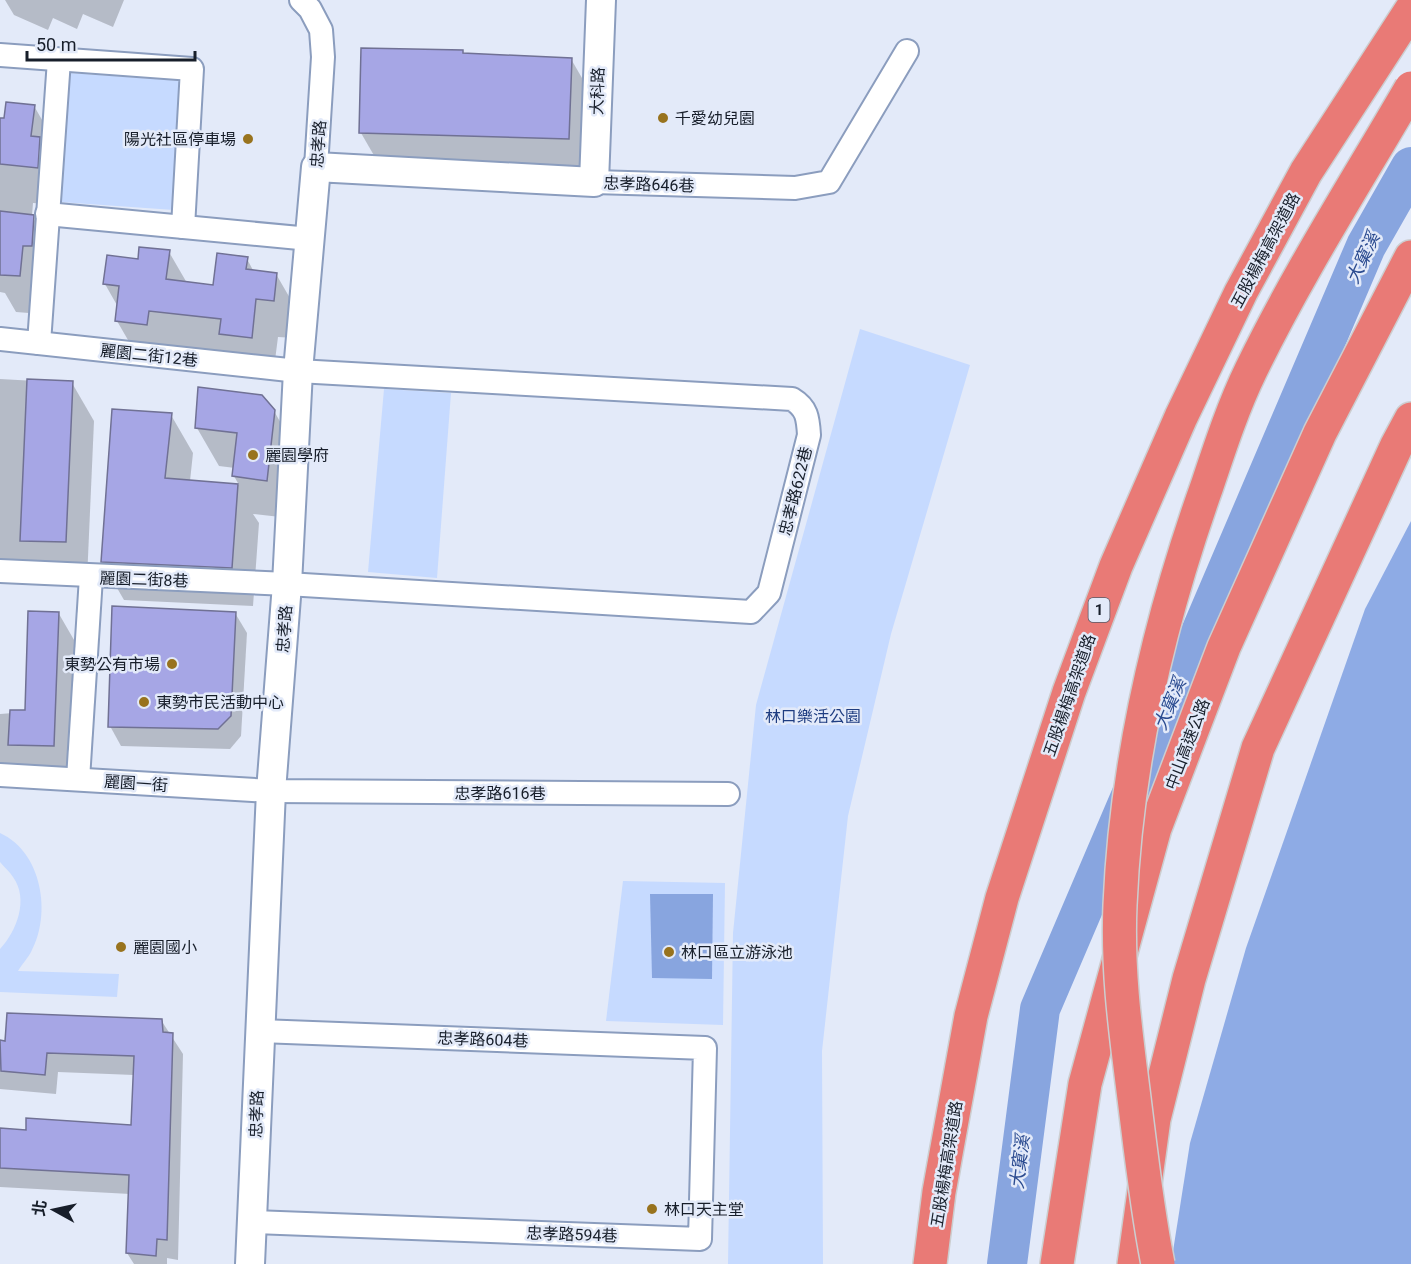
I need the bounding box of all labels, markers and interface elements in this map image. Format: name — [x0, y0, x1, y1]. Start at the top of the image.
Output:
scale bar — [27, 24, 195, 62]
text: 50 m — [36, 34, 76, 55]
street label: 大科路 — [587, 67, 608, 115]
place label: 千愛幼兒園 — [675, 109, 755, 128]
marker: 千愛幼兒園 — [656, 111, 670, 125]
street label: 忠孝路 — [307, 119, 330, 169]
place label: 陽光社區停車場 — [124, 130, 236, 149]
marker: 陽光社區停車場 — [241, 132, 255, 146]
street label: 忠孝路646巷 — [603, 173, 695, 196]
street label: 五股楊梅高架道路 — [1227, 189, 1304, 311]
water label: 大窠溪 — [1342, 226, 1385, 287]
street label: 麗園二街12巷 — [99, 341, 199, 370]
street label: 忠孝路622巷 — [775, 445, 816, 538]
place label: 麗園學府 — [265, 446, 329, 465]
marker: 麗園學府 — [246, 448, 260, 462]
street label: 麗園二街8巷 — [99, 568, 189, 591]
road number: 1 — [1088, 598, 1110, 622]
street label: 忠孝路 — [273, 604, 296, 654]
street label: 五股楊梅高架道路 — [1040, 632, 1099, 759]
place label: 東勢公有市場 — [64, 655, 160, 674]
marker: 東勢公有市場 — [165, 657, 179, 671]
water label: 大窠溪 — [1149, 672, 1191, 733]
place label: 東勢市民活動中心 — [156, 693, 284, 712]
marker: 東勢市民活動中心 — [137, 695, 151, 709]
street label: 中山高速公路 — [1161, 696, 1214, 792]
park label: 林口樂活公園 — [765, 707, 861, 726]
street label: 麗園一街 — [103, 772, 169, 795]
street label: 忠孝路616巷 — [455, 784, 545, 803]
place label: 麗園國小 — [133, 938, 197, 957]
marker: 麗園國小 — [114, 940, 128, 954]
place label: 林口區立游泳池 — [681, 943, 793, 962]
marker: 林口區立游泳池 — [662, 945, 676, 959]
street label: 忠孝路604巷 — [437, 1028, 529, 1051]
street label: 忠孝路 — [246, 1090, 267, 1138]
street label: 五股楊梅高架道路 — [927, 1099, 966, 1229]
water label: 大窠溪 — [1006, 1131, 1034, 1190]
north arrow — [24, 1180, 84, 1240]
text: 北 — [29, 1199, 50, 1217]
place label: 林口天主堂 — [664, 1200, 744, 1219]
marker: 林口天主堂 — [645, 1202, 659, 1216]
street label: 忠孝路594巷 — [526, 1223, 618, 1246]

